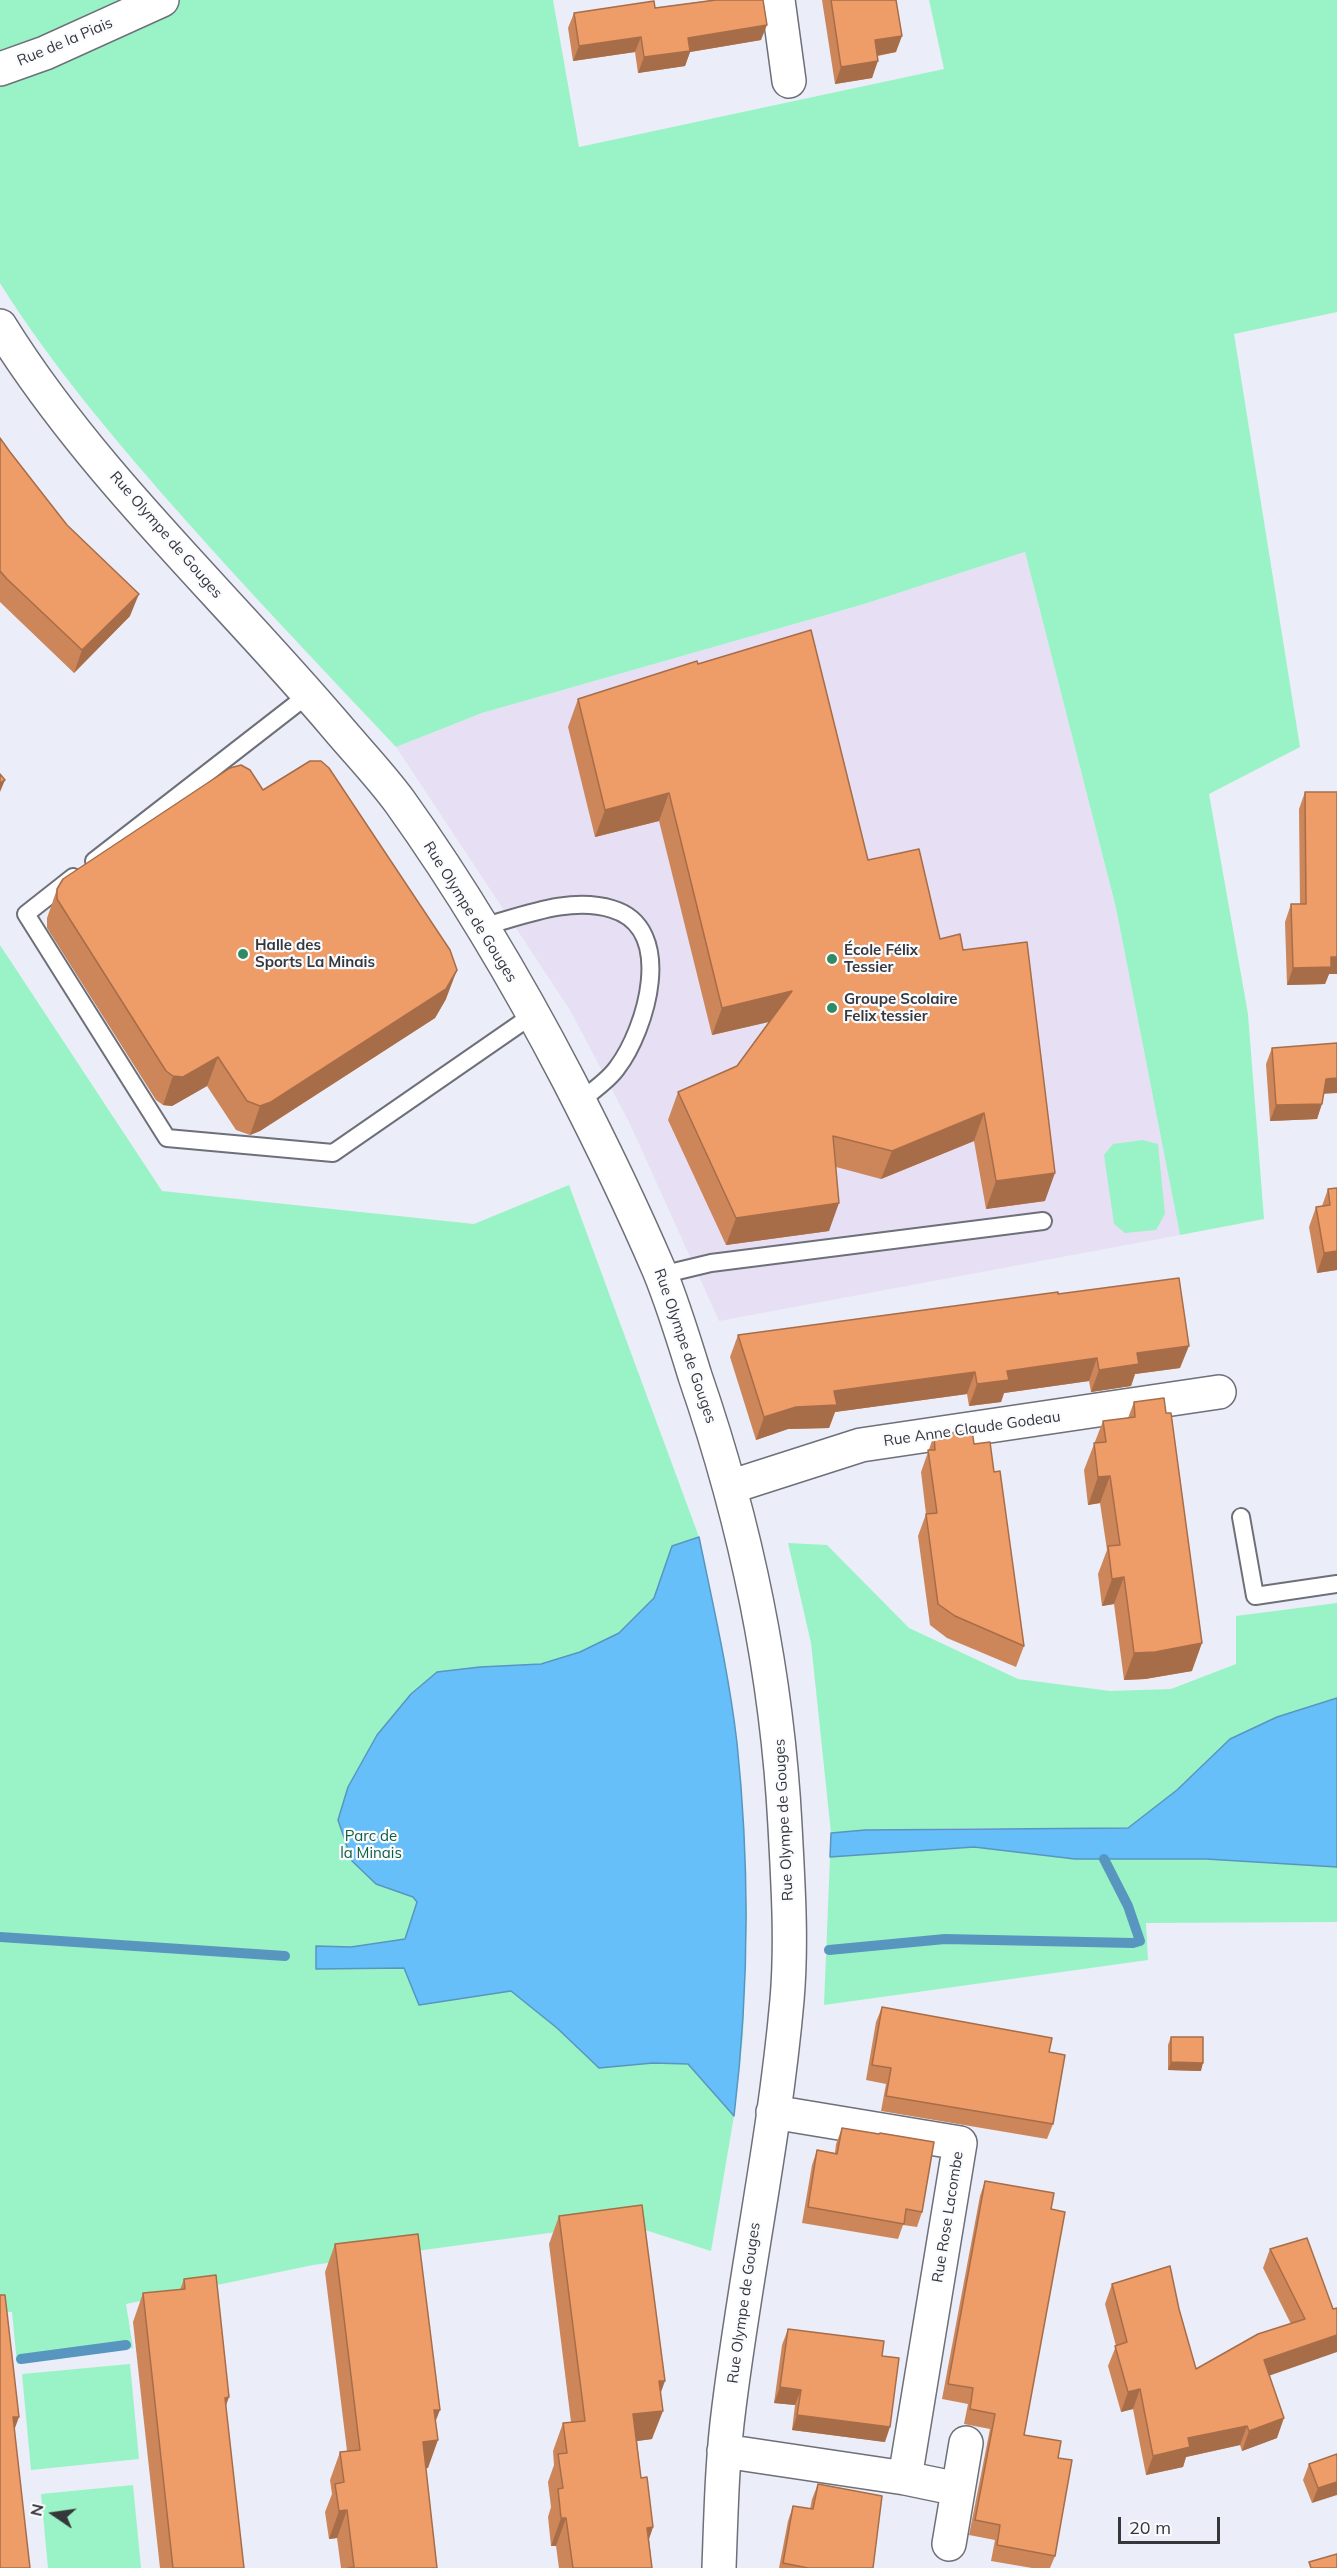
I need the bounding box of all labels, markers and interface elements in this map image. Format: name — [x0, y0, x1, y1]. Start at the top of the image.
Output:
street label: Rue de la Piais — [15, 14, 115, 70]
street label: Rue Olympe de Gouges — [106, 468, 226, 602]
street label: Rue Olympe de Gouges — [419, 838, 521, 986]
place label: Halle des Sports La Minais — [255, 936, 375, 971]
place label: École Félix Tessier — [844, 941, 918, 976]
marker: Halle des Sports La Minais — [236, 947, 250, 961]
marker: École Félix Tessier — [825, 952, 839, 966]
place label: Groupe Scolaire Felix tessier — [844, 990, 957, 1025]
marker: Groupe Scolaire Felix tessier — [825, 1001, 839, 1015]
street label: Rue Olympe de Gouges — [650, 1266, 720, 1426]
street label: Rue Anne Claude Godeau — [882, 1408, 1062, 1450]
street label: Rue Olympe de Gouges — [771, 1738, 797, 1902]
park label: Parc de la Minais — [340, 1827, 402, 1862]
street label: Rue Rose Lacombe — [929, 2150, 967, 2284]
street label: Rue Olympe de Gouges — [724, 2221, 764, 2385]
north arrow — [24, 2484, 84, 2544]
text: N — [25, 2502, 48, 2518]
scale bar — [1121, 2505, 1223, 2543]
text: 20 m — [1129, 2516, 1171, 2539]

